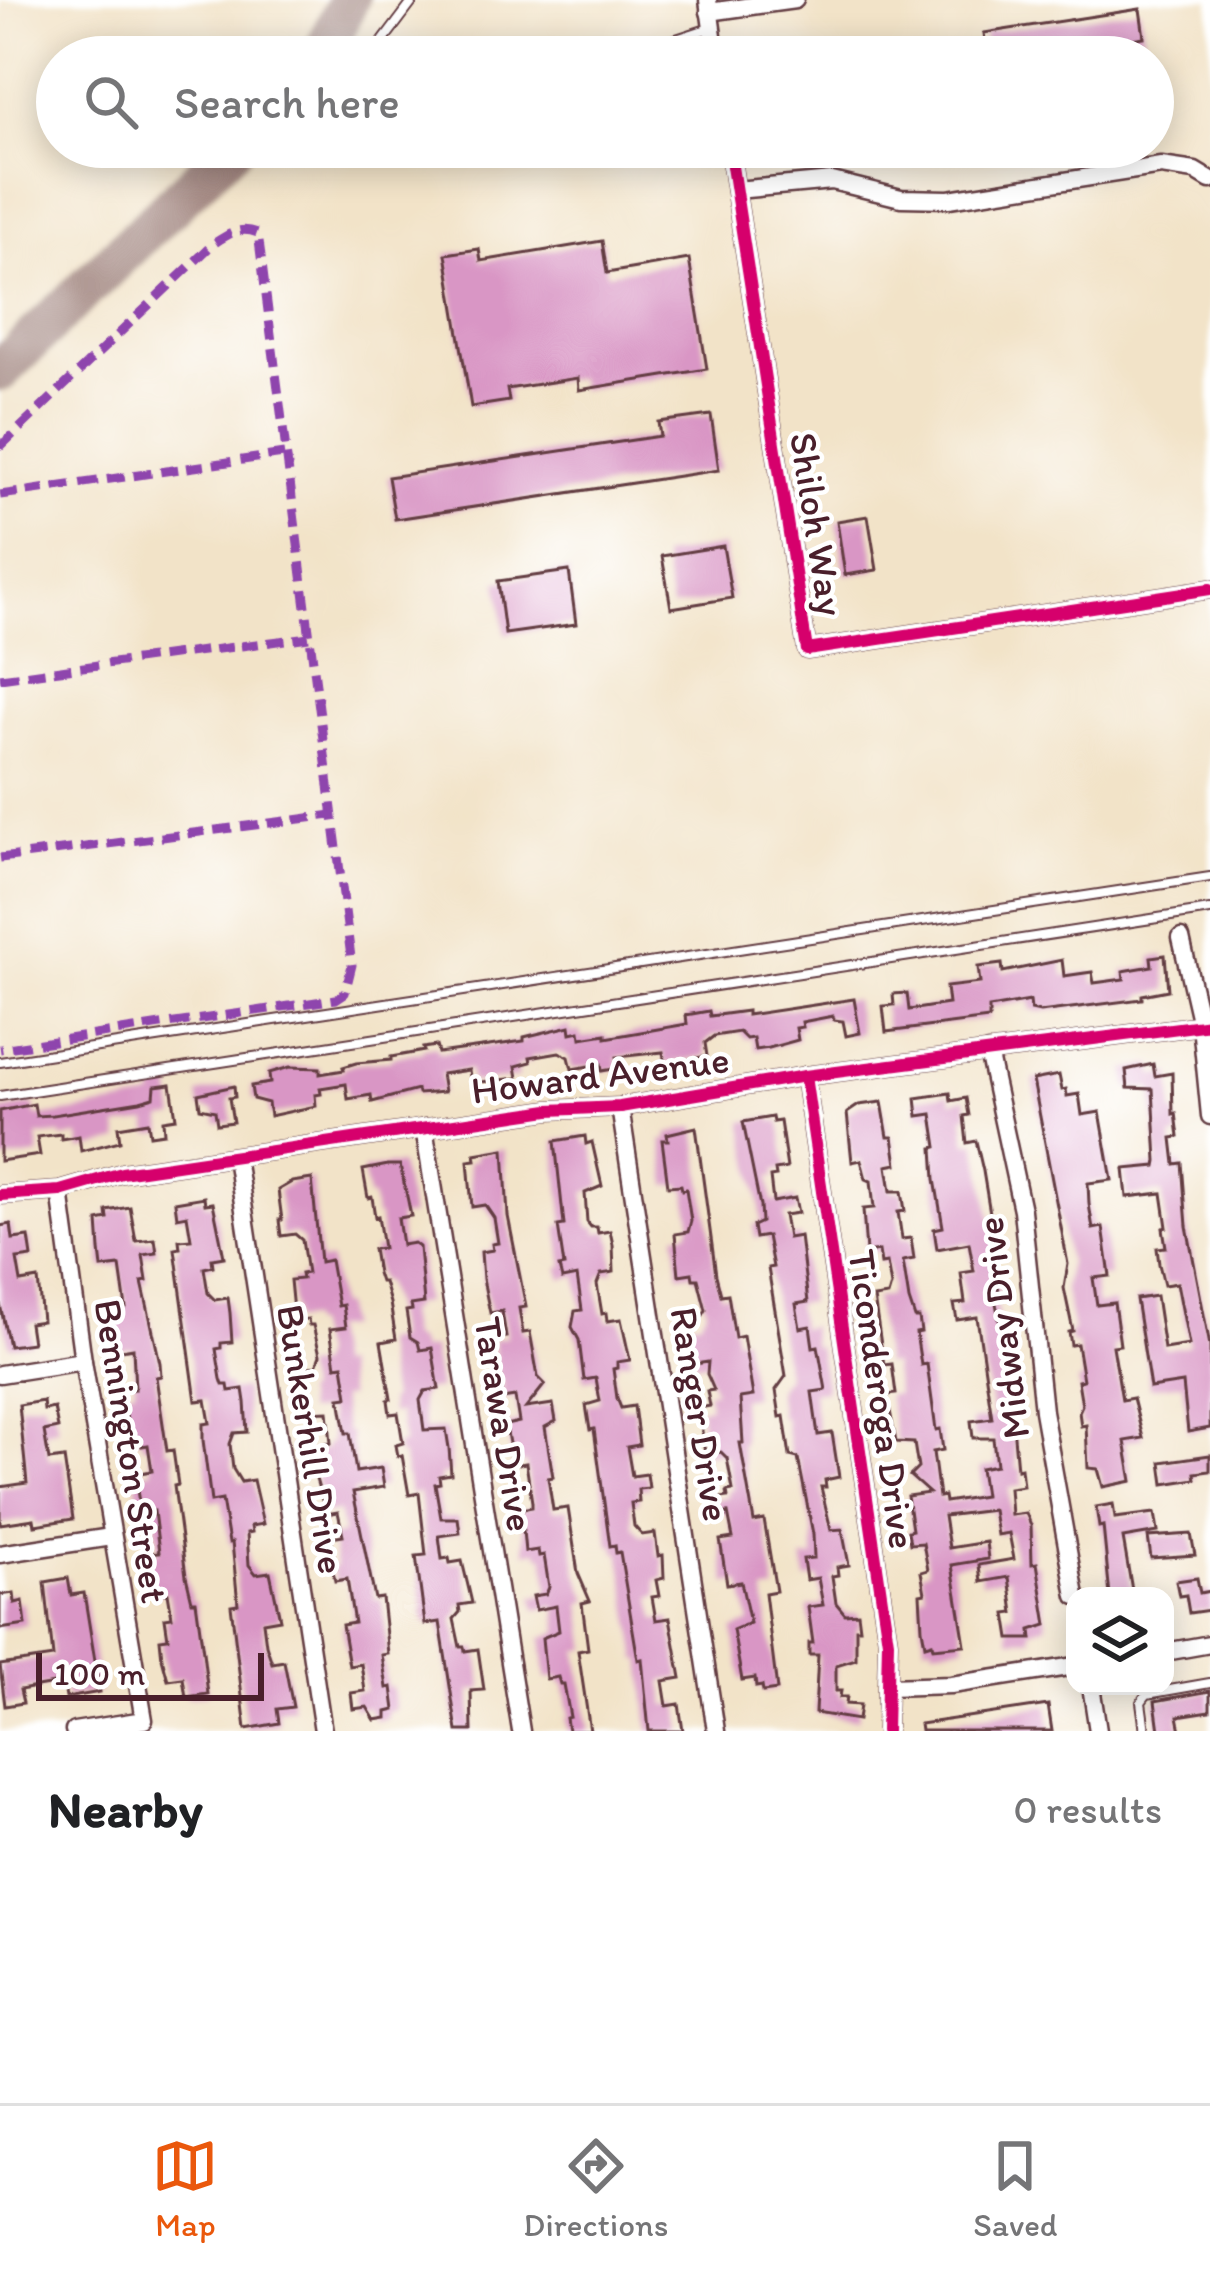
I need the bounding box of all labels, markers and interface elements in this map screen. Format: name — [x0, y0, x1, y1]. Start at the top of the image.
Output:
search box — [36, 36, 1174, 168]
icon: search — [78, 69, 144, 135]
text: Search here — [174, 75, 400, 129]
street label: Shiloh Way — [780, 429, 855, 619]
street label: Howard Avenue — [468, 1035, 732, 1114]
street label: Midway Drive — [966, 1214, 1039, 1441]
street label: Ticonderoga Drive — [838, 1246, 927, 1552]
street label: Bennington Street — [84, 1296, 179, 1606]
street label: Bunkerhill Drive — [267, 1301, 356, 1577]
street label: Ranger Drive — [660, 1304, 741, 1525]
street label: Tarawa Drive — [464, 1314, 545, 1535]
map controls — [1066, 1587, 1174, 1695]
button: layers — [1066, 1587, 1174, 1695]
scale bar — [36, 1647, 264, 1700]
text: 100 m — [54, 1654, 145, 1693]
text: Nearby — [48, 1779, 203, 1840]
text: 0 results — [1013, 1786, 1162, 1833]
tab: Map — [152, 2133, 218, 2244]
tab: Directions — [523, 2133, 668, 2244]
tab: Saved — [973, 2133, 1058, 2244]

